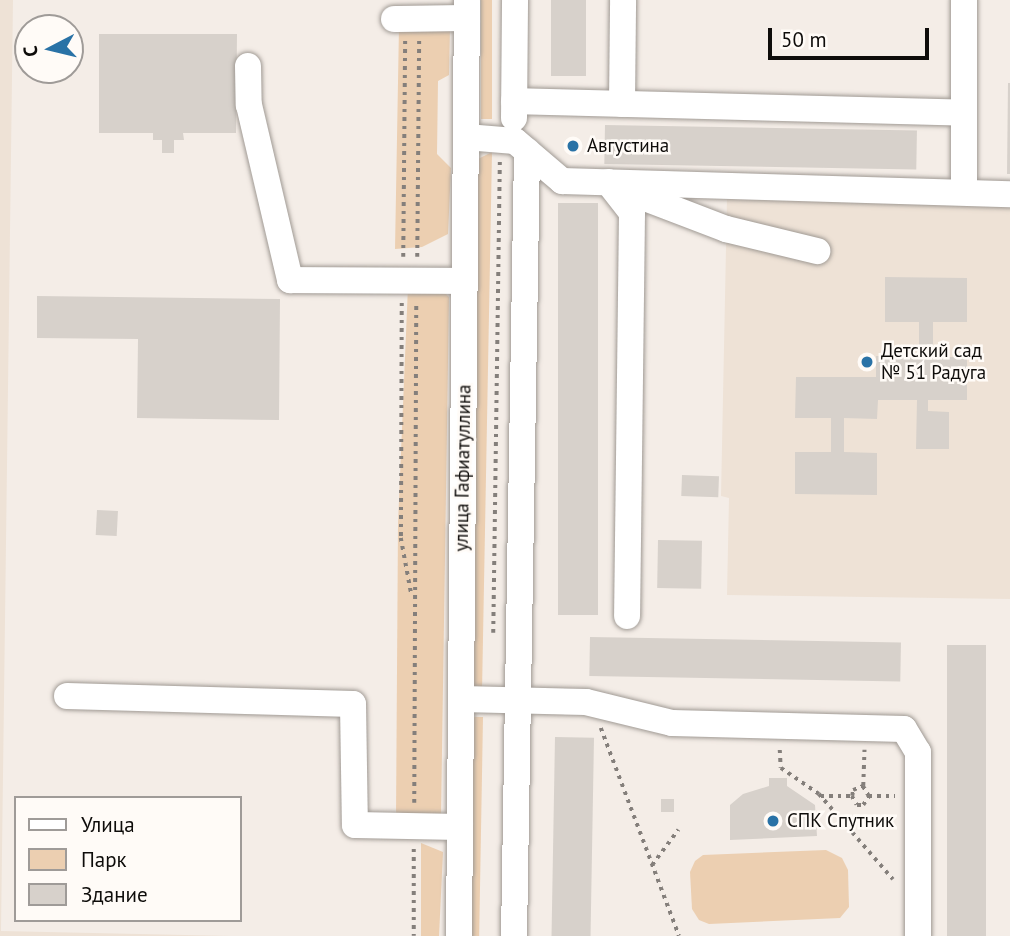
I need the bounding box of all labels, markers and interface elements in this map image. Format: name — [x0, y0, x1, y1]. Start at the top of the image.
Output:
north arrow — [14, 14, 84, 84]
scale bar — [772, 14, 933, 58]
text: 50 m — [781, 26, 827, 53]
text: С — [18, 45, 43, 58]
place label: Августина — [587, 135, 669, 157]
marker: Августина — [565, 138, 581, 154]
place label: Детский сад № 51 Радуга — [881, 340, 986, 384]
marker: Детский сад № 51 Радуга — [859, 354, 875, 370]
street label: улица Гафиатуллина — [450, 384, 476, 552]
legend — [14, 796, 242, 922]
place label: СПК Спутник — [787, 810, 894, 832]
text: Улица — [81, 811, 135, 838]
marker: СПК Спутник — [765, 813, 781, 829]
text: Парк — [81, 846, 127, 873]
text: Здание — [81, 881, 148, 908]

